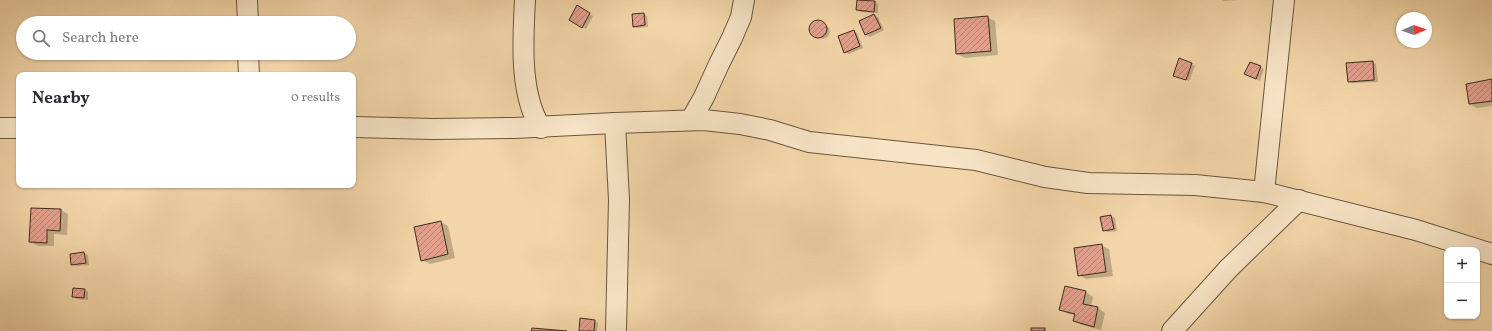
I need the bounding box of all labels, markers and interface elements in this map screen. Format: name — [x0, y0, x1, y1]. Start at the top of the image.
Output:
north arrow — [1396, 12, 1432, 48]
search box — [16, 16, 356, 60]
icon: search — [30, 27, 52, 49]
text: Search here — [62, 28, 139, 49]
text: Nearby — [32, 87, 90, 110]
text: 0 results — [291, 89, 340, 107]
map controls — [1444, 247, 1480, 319]
button: + — [1444, 247, 1480, 283]
button: − — [1444, 283, 1480, 319]

